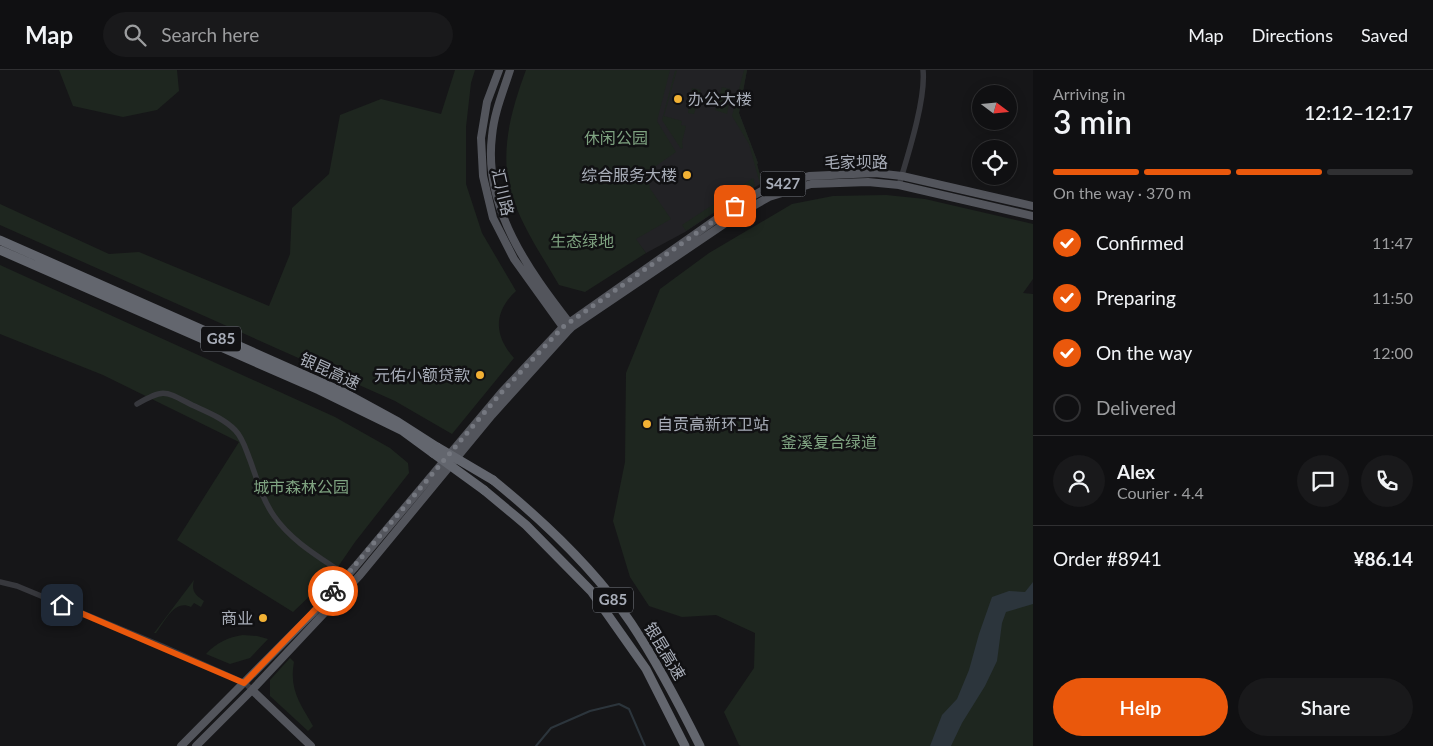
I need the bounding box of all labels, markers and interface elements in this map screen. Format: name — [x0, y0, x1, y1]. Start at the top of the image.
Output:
search box — [103, 12, 453, 57]
text: Map — [25, 20, 73, 49]
icon: search — [121, 21, 149, 49]
text: Search here — [161, 23, 259, 46]
text: Map — [1188, 24, 1224, 46]
text: Directions — [1252, 24, 1333, 46]
text: Saved — [1361, 24, 1408, 46]
text: Arriving in — [1053, 84, 1126, 103]
north arrow — [972, 85, 1018, 130]
map controls — [972, 85, 1017, 185]
place label: 办公大楼 — [688, 89, 752, 108]
marker: 办公大楼 — [672, 93, 684, 105]
text: 12:12–12:17 — [1304, 101, 1413, 124]
text: 3 min — [1053, 102, 1132, 141]
park label: 休闲公园 — [584, 128, 648, 147]
button: locate — [972, 140, 1017, 185]
street label: 毛家坝路 — [824, 152, 888, 171]
place label: 综合服务大楼 — [581, 165, 677, 184]
street label: 汇川路 — [489, 166, 518, 217]
marker: 综合服务大楼 — [681, 169, 693, 181]
road number: S427 — [760, 172, 806, 196]
text: On the way · 370 m — [1053, 183, 1191, 202]
pin — [714, 185, 756, 227]
icon: bag — [721, 192, 749, 220]
icon: check — [1053, 229, 1081, 257]
park label: 生态绿地 — [550, 231, 614, 250]
text: Confirmed — [1096, 231, 1184, 254]
text: 11:47 — [1372, 233, 1413, 252]
icon: check — [1053, 284, 1081, 312]
text: Preparing — [1096, 286, 1176, 309]
text: 11:50 — [1372, 288, 1413, 307]
road number: G85 — [201, 326, 241, 352]
icon: check — [1053, 339, 1081, 367]
text: On the way — [1096, 341, 1192, 364]
text: 12:00 — [1372, 343, 1413, 362]
street label: 银昆高速 — [297, 348, 363, 393]
place label: 元佑小额贷款 — [374, 365, 470, 384]
marker: 元佑小额贷款 — [474, 369, 486, 381]
text: Delivered — [1096, 396, 1176, 419]
place label: 自贡高新环卫站 — [657, 414, 769, 433]
marker: 自贡高新环卫站 — [641, 418, 653, 430]
park label: 釜溪复合绿道 — [781, 432, 877, 451]
button: person — [1053, 455, 1105, 507]
button: chat — [1297, 455, 1349, 507]
button: phone — [1361, 455, 1413, 507]
text: Alex — [1117, 460, 1155, 483]
park label: 城市森林公园 — [253, 477, 349, 496]
text: Courier · 4.4 — [1117, 483, 1204, 502]
text: Order #8941 — [1053, 547, 1162, 570]
text: ¥86.14 — [1353, 547, 1413, 570]
courier — [308, 566, 358, 616]
icon: bike — [319, 577, 347, 605]
pin — [41, 584, 83, 626]
road number: G85 — [593, 588, 633, 612]
icon: home — [48, 591, 76, 619]
place label: 商业 — [221, 608, 253, 627]
marker: 商业 — [257, 612, 269, 624]
street label: 银昆高速 — [641, 618, 690, 683]
button: Help — [1053, 678, 1228, 736]
button: Share — [1238, 678, 1413, 736]

